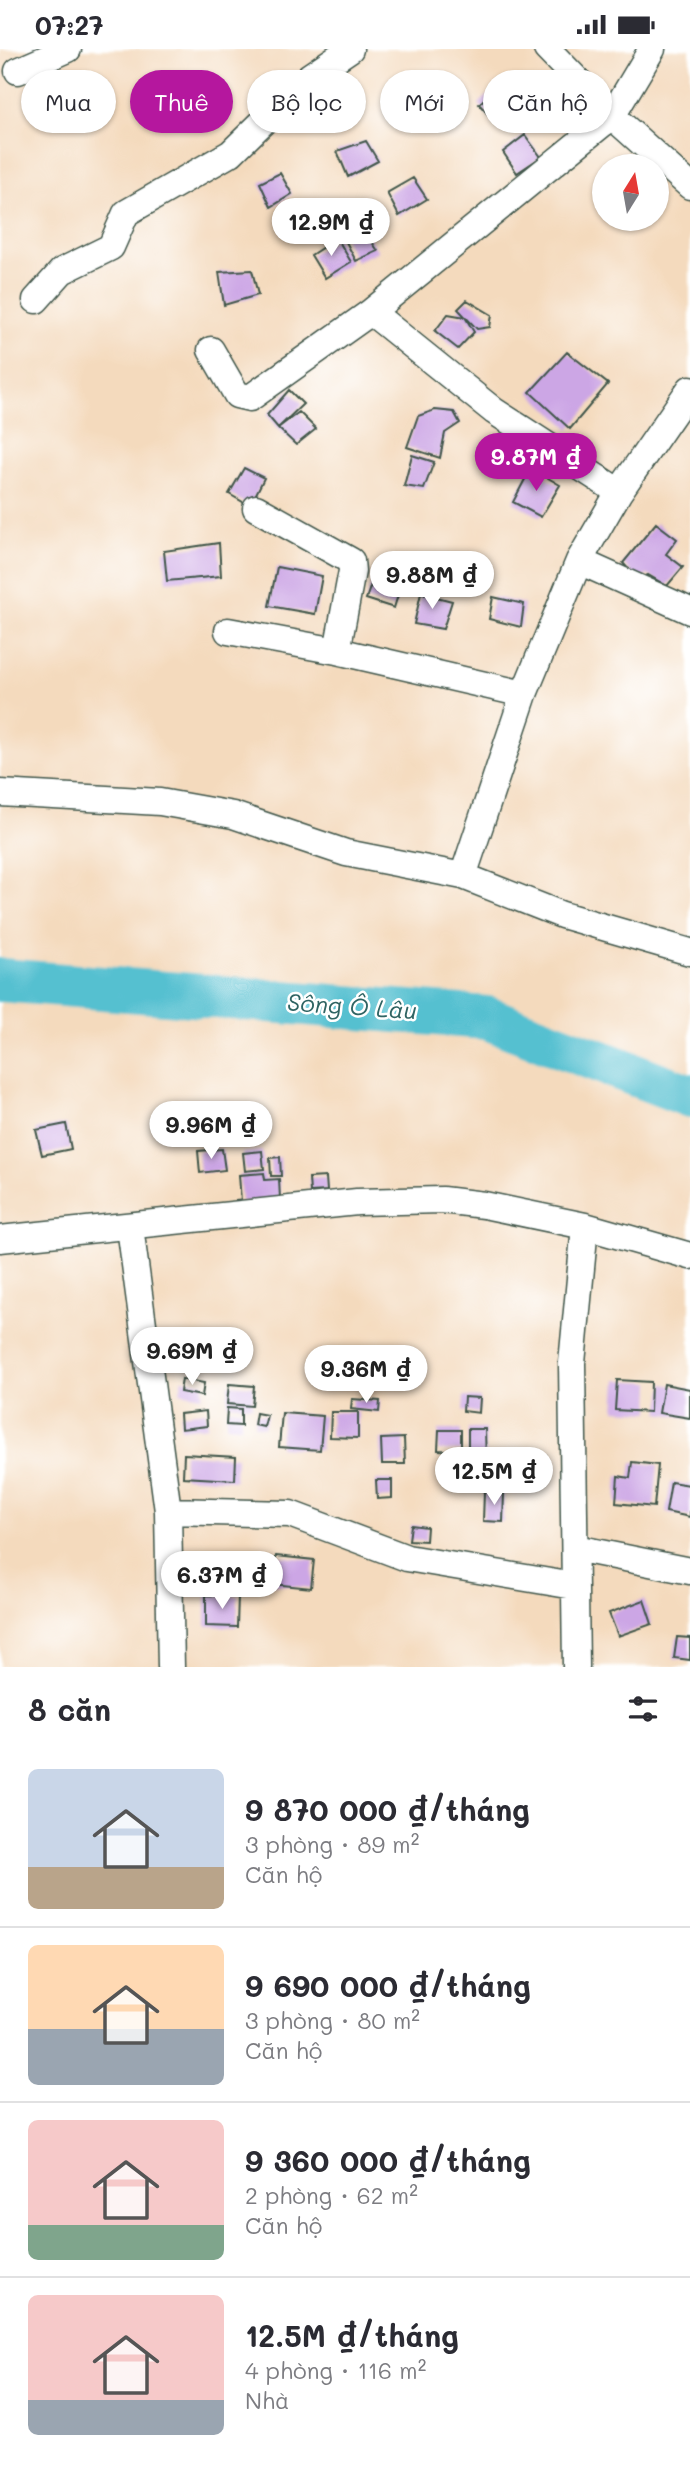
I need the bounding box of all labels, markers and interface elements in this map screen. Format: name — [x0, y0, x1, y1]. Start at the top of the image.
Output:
text: 07:27 — [35, 8, 103, 42]
chip: Mua — [21, 70, 116, 133]
chip: Thuê — [130, 70, 233, 133]
chip: Bộ lọc — [247, 70, 366, 133]
chip: Mới — [380, 70, 469, 133]
chip: Căn hộ — [483, 70, 612, 133]
north arrow — [592, 154, 668, 231]
map controls — [592, 154, 669, 231]
pin: 12.9M ₫ — [266, 199, 396, 258]
text: 12.9M ₫ — [288, 206, 374, 236]
pin: 9.87M ₫ — [471, 433, 601, 493]
text: 9.87M ₫ — [491, 441, 581, 471]
pin: 9.88M ₫ — [367, 552, 497, 611]
text: 9.88M ₫ — [386, 559, 478, 589]
water label: Sông Ô Lâu — [286, 986, 418, 1026]
pin: 9.96M ₫ — [146, 1101, 276, 1161]
text: 9.96M ₫ — [165, 1109, 257, 1139]
pin: 9.69M ₫ — [127, 1327, 257, 1387]
text: 9.69M ₫ — [146, 1335, 238, 1365]
pin: 9.36M ₫ — [301, 1345, 431, 1405]
text: 9.36M ₫ — [320, 1353, 412, 1383]
pin: 12.5M ₫ — [429, 1447, 559, 1507]
text: 12.5M ₫ — [451, 1455, 537, 1485]
pin: 6.37M ₫ — [157, 1551, 287, 1611]
text: 6.37M ₫ — [177, 1559, 267, 1589]
text: 8 căn — [28, 1689, 111, 1729]
icon: filters — [624, 1690, 662, 1728]
text: 9 870 000 ₫/tháng — [245, 1789, 530, 1829]
icon: home — [84, 1797, 168, 1881]
text: 3 phòng · 89 m² — [245, 1829, 419, 1859]
text: Căn hộ — [245, 1859, 322, 1889]
text: 9 690 000 ₫/tháng — [245, 1965, 531, 2005]
icon: home — [84, 1973, 168, 2057]
text: 3 phòng · 80 m² — [245, 2005, 420, 2035]
text: Căn hộ — [245, 2035, 322, 2065]
text: 9 360 000 ₫/tháng — [245, 2140, 531, 2180]
icon: home — [84, 2148, 168, 2232]
text: 2 phòng · 62 m² — [245, 2180, 418, 2210]
text: Căn hộ — [245, 2210, 322, 2240]
text: 12.5M ₫/tháng — [245, 2315, 459, 2355]
icon: home — [84, 2323, 168, 2407]
text: 4 phòng · 116 m² — [245, 2355, 426, 2385]
text: Nhà — [245, 2385, 289, 2415]

